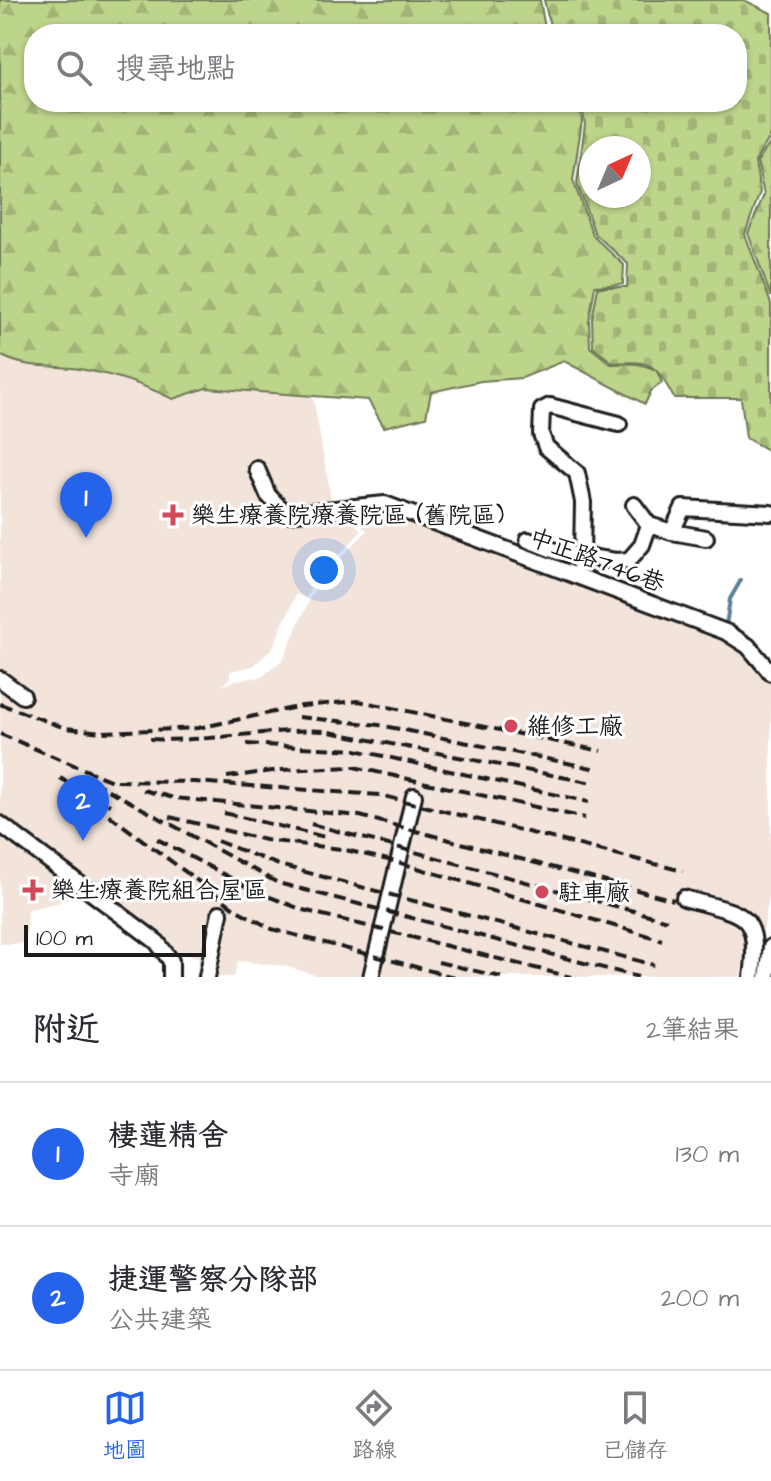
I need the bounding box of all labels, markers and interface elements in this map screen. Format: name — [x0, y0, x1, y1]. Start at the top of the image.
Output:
search box — [24, 24, 747, 112]
icon: search — [52, 46, 96, 90]
text: 搜尋地點 — [116, 48, 236, 90]
north arrow — [579, 136, 651, 208]
pin: 1 — [60, 472, 112, 538]
place label: 樂生療養院療養院區 (舊院區) — [191, 499, 504, 533]
marker: 樂生療養院療養院區 (舊院區) — [162, 504, 184, 526]
street label: 中正路746巷 — [524, 521, 669, 601]
your location — [304, 550, 344, 590]
place label: 維修工廠 — [527, 710, 623, 744]
marker: 維修工廠 — [502, 717, 520, 735]
pin: 2 — [57, 775, 109, 841]
place label: 樂生療養院組合屋區 — [51, 874, 267, 908]
place label: 駐車廠 — [558, 876, 630, 910]
marker: 樂生療養院組合屋區 — [22, 879, 44, 901]
marker: 駐車廠 — [533, 883, 551, 901]
scale bar — [24, 921, 206, 957]
text: 100 m — [36, 923, 93, 954]
text: 附近 — [32, 1006, 100, 1054]
text: 2筆結果 — [646, 1012, 739, 1048]
text: 棲蓮精舍 — [108, 1115, 228, 1157]
text: 1 — [56, 1136, 60, 1172]
text: 130 m — [675, 1136, 739, 1172]
text: 寺廟 — [108, 1158, 160, 1194]
text: 捷運警察分隊部 — [108, 1259, 318, 1301]
text: 2 — [51, 1280, 65, 1316]
text: 200 m — [661, 1280, 739, 1316]
text: 公共建築 — [108, 1302, 212, 1338]
tab: 地圖 — [103, 1386, 147, 1466]
tab: 路線 — [352, 1386, 396, 1466]
tab: 已儲存 — [602, 1386, 668, 1466]

